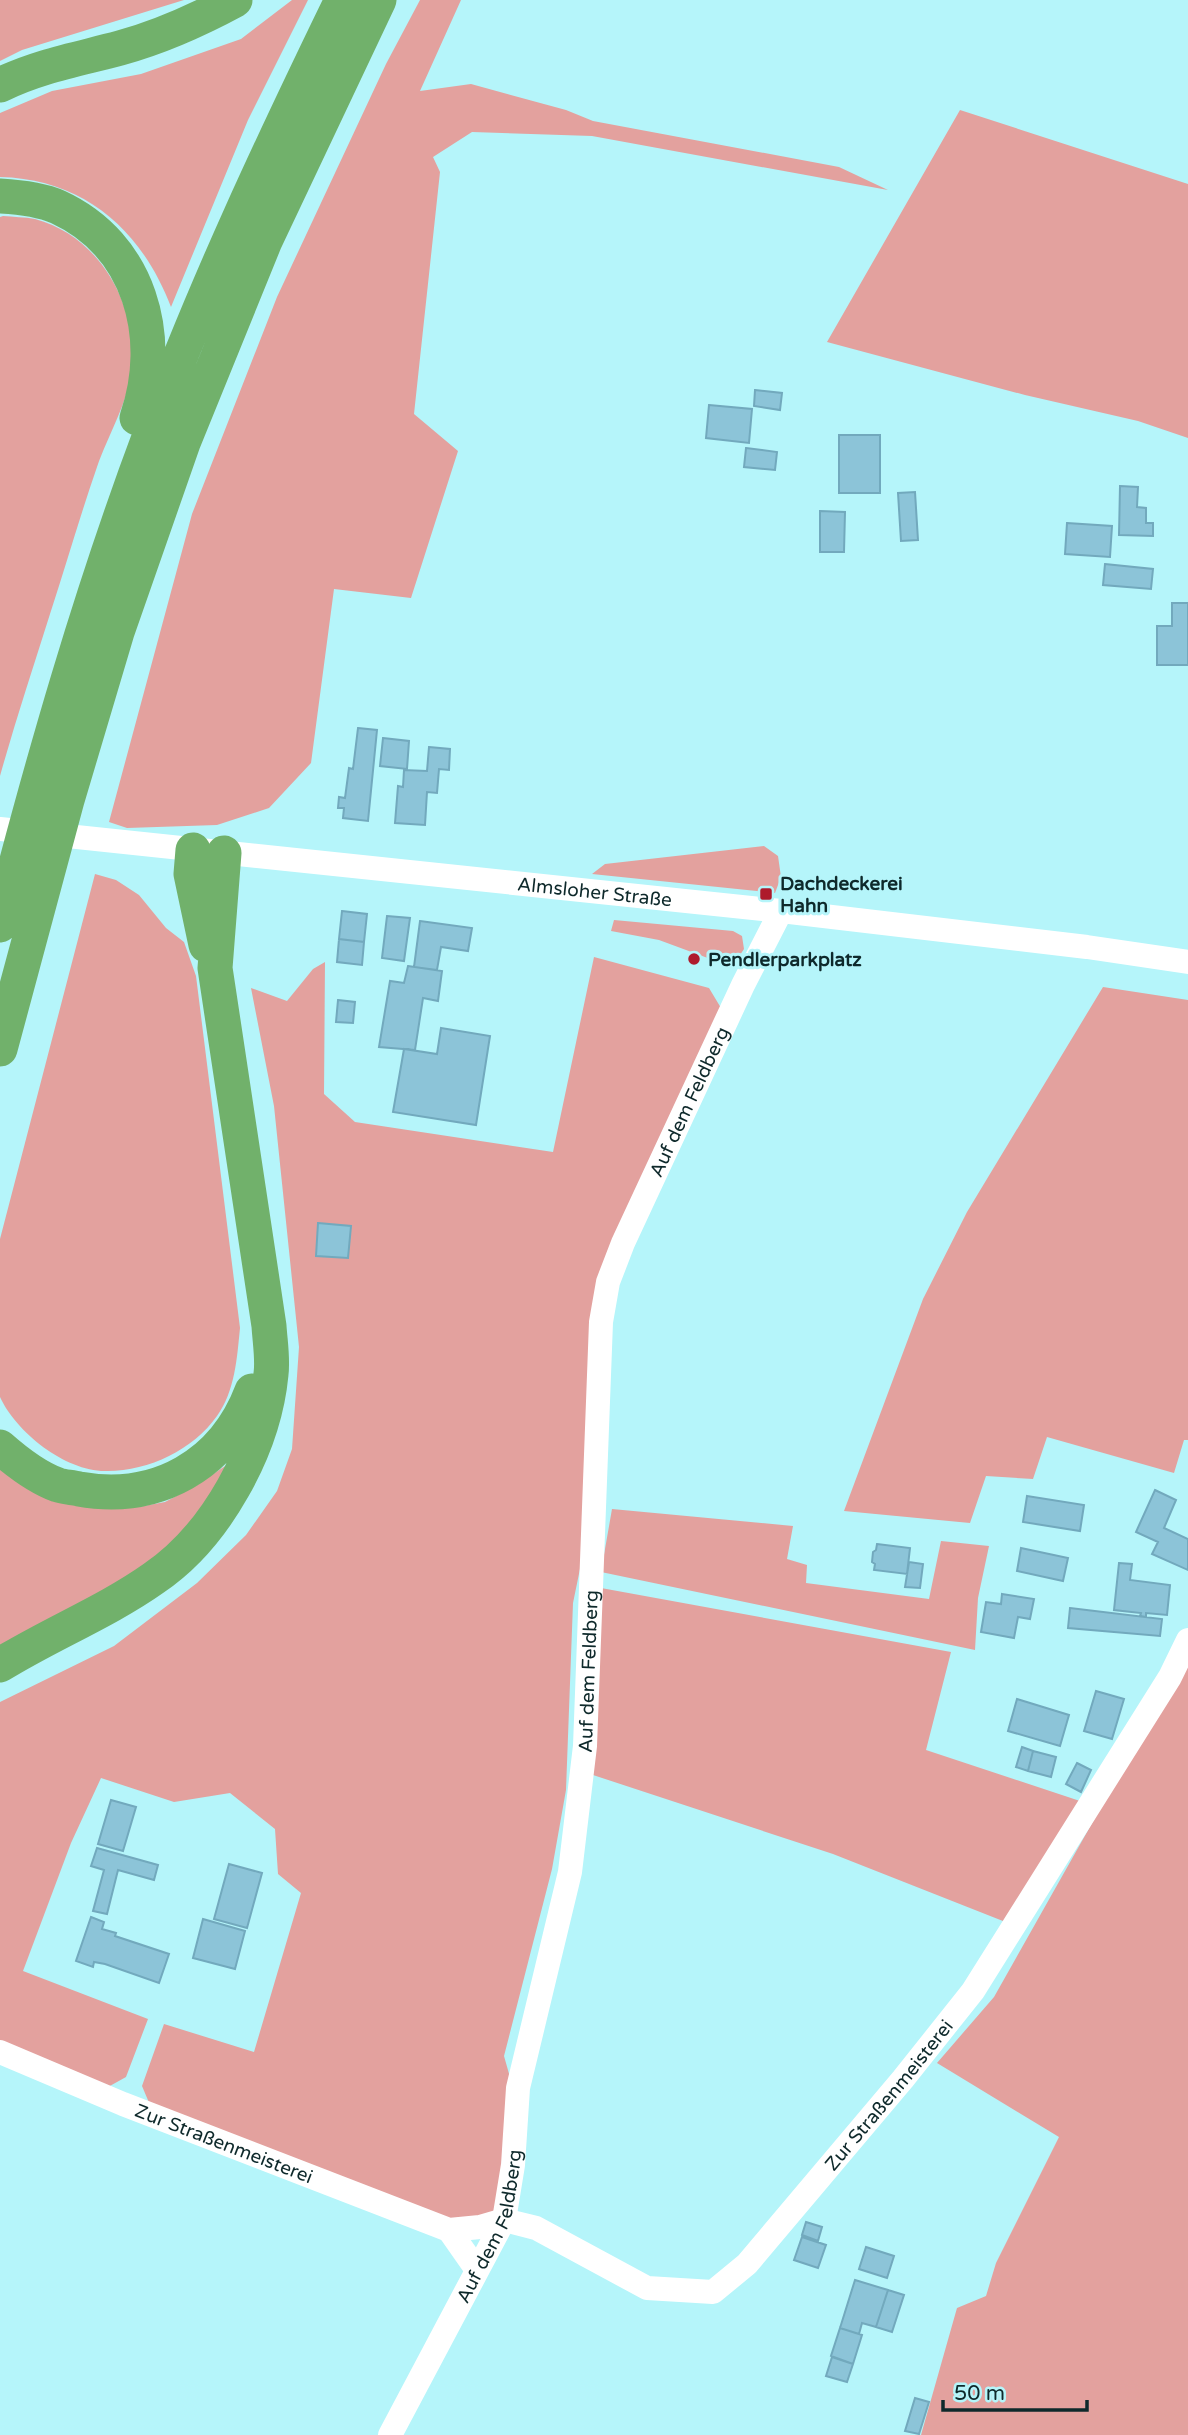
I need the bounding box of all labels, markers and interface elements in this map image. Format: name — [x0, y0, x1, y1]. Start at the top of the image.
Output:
street label: Almsloher Straße — [516, 873, 673, 911]
place label: Dachdeckerei Hahn — [780, 873, 903, 917]
marker: Dachdeckerei Hahn — [758, 886, 774, 902]
place label: Pendlerparkplatz — [708, 949, 862, 972]
marker: Pendlerparkplatz — [686, 951, 702, 967]
street label: Auf dem Feldberg — [645, 1023, 734, 1180]
street label: Auf dem Feldberg — [575, 1590, 603, 1753]
street label: Zur Straßenmeisterei — [821, 2016, 958, 2175]
street label: Zur Straßenmeisterei — [132, 2100, 316, 2188]
street label: Auf dem Feldberg — [452, 2149, 526, 2307]
scale bar — [943, 2368, 1086, 2412]
text: 50 m — [954, 2381, 1005, 2406]

